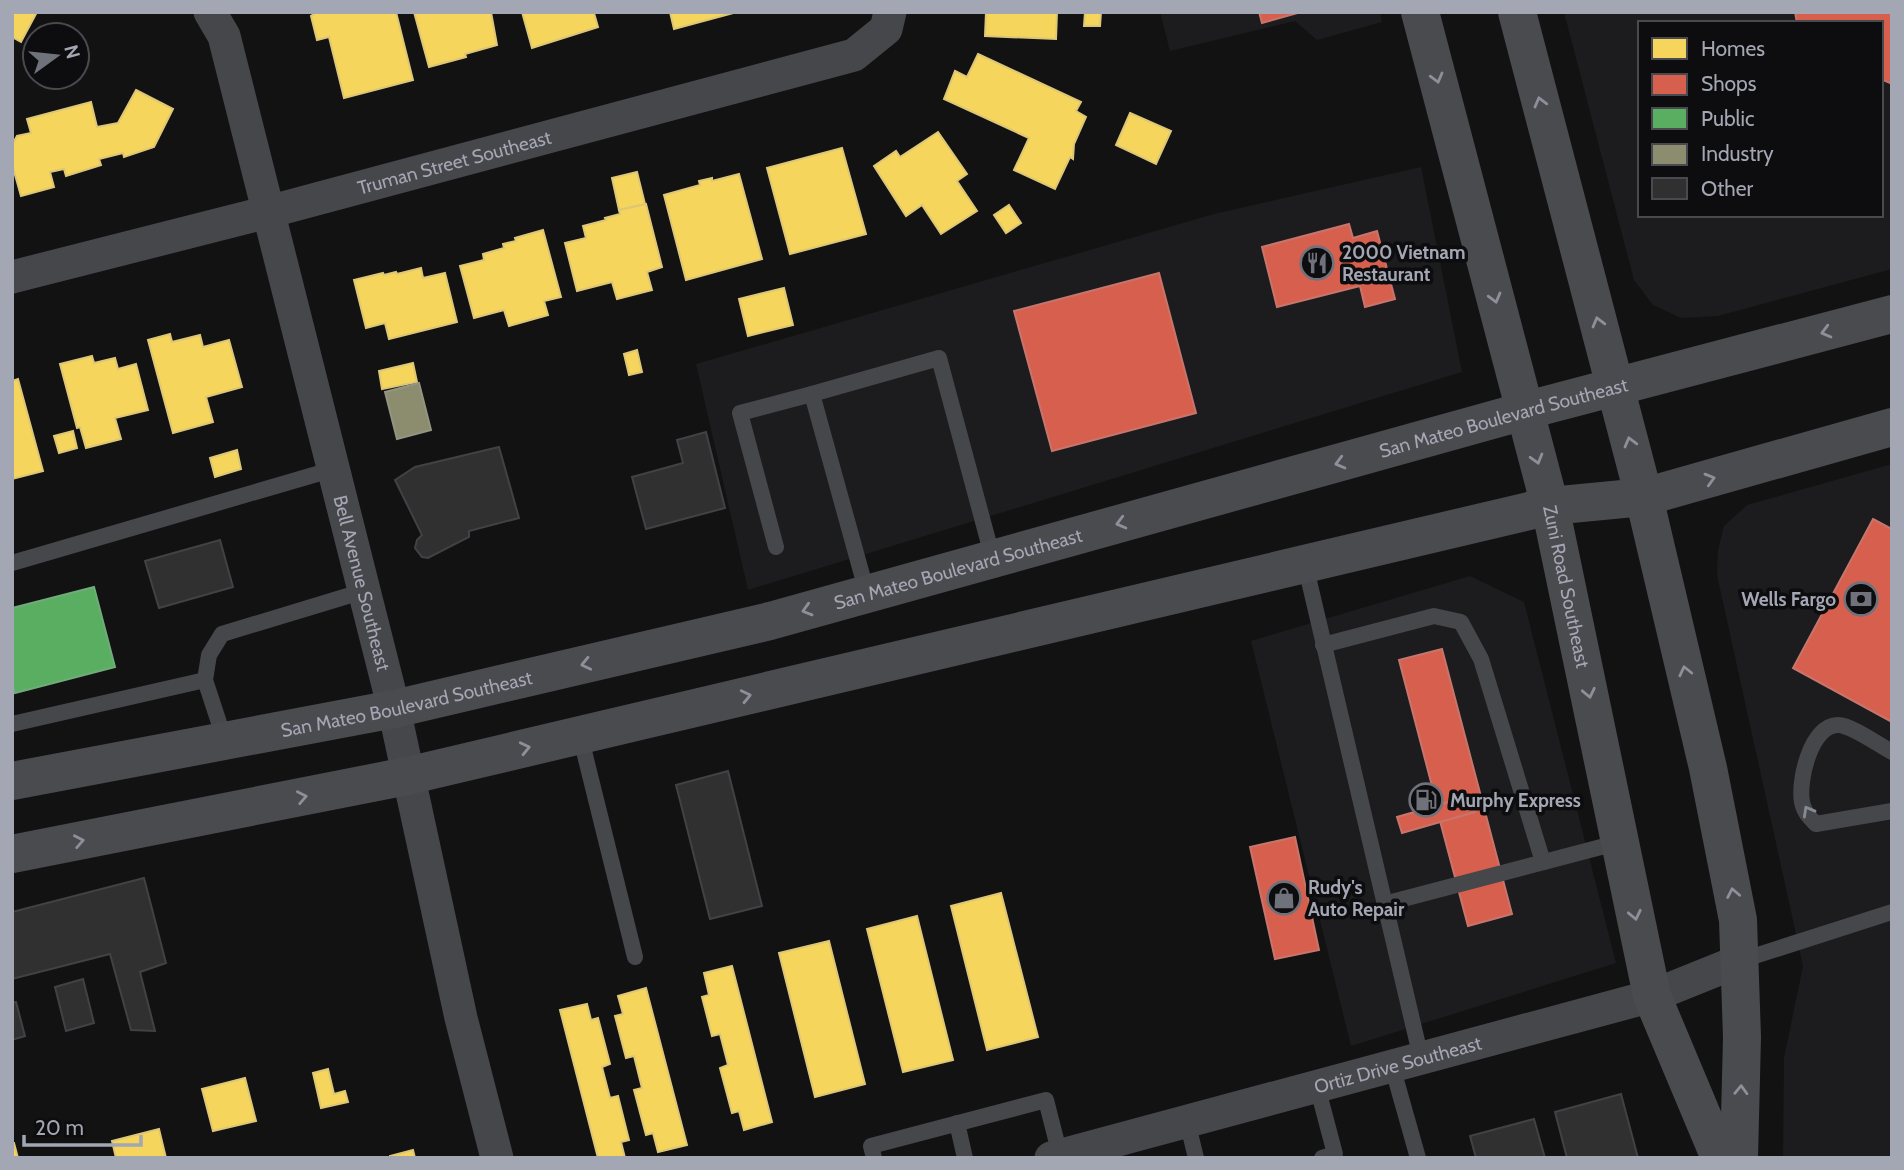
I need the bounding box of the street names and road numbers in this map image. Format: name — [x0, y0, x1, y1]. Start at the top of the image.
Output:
street label: Truman Street Southeast — [355, 125, 554, 200]
street label: San Mateo Boulevard Southeast — [1377, 373, 1631, 463]
street label: Bell Avenue Southeast — [328, 493, 395, 674]
street label: Zuni Road Southeast — [1538, 503, 1595, 671]
street label: San Mateo Boulevard Southeast — [832, 524, 1085, 615]
street label: San Mateo Boulevard Southeast — [279, 666, 535, 742]
street label: Ortiz Drive Southeast — [1311, 1031, 1485, 1099]

